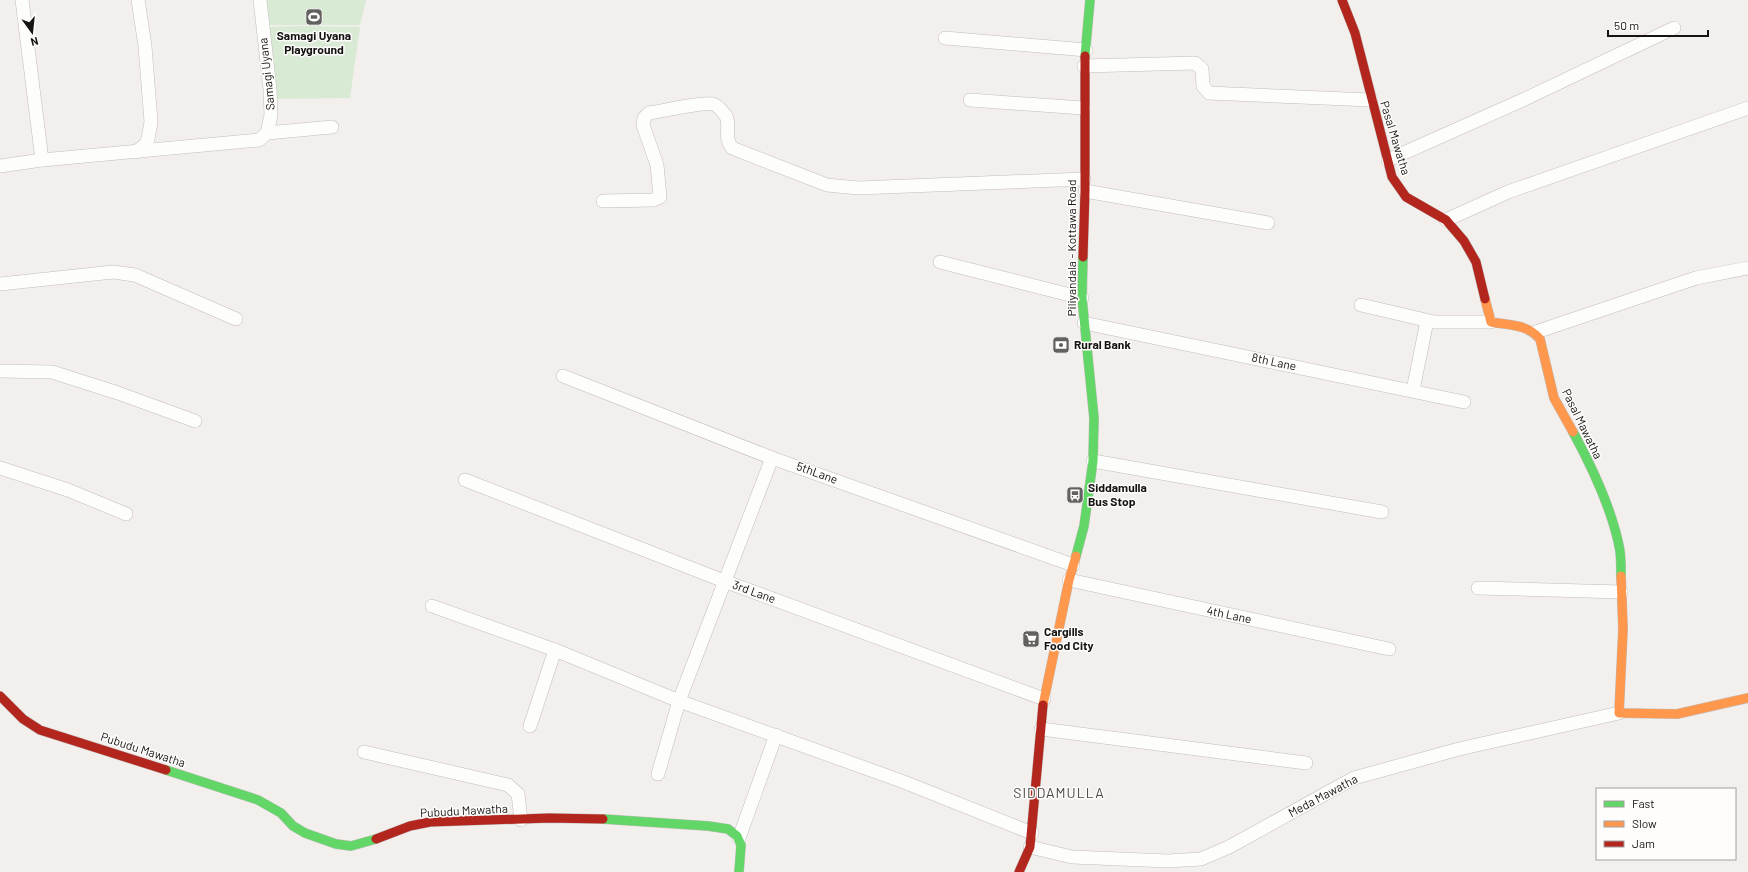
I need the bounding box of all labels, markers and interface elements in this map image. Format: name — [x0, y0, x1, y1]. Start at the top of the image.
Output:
sports icon: Samagi Uyana Playground — [304, 7, 324, 27]
north arrow — [12, 12, 52, 52]
scale bar — [1608, 12, 1708, 38]
text: 50 m — [1614, 18, 1639, 32]
place label: Samagi Uyana Playground — [277, 28, 351, 56]
text: N — [29, 35, 40, 49]
street label: Samagi Uyana — [255, 37, 277, 111]
street label: Pasal Mawatha — [1378, 99, 1414, 176]
street label: Piliyandala - Kottawa Road — [1064, 179, 1078, 317]
bank icon: Rural Bank — [1051, 335, 1071, 355]
place label: Rural Bank — [1074, 337, 1131, 351]
street label: 8th Lane — [1251, 349, 1298, 373]
street label: Pasal Mawatha — [1560, 386, 1606, 461]
street label: 5thLane — [795, 458, 840, 486]
place label: Siddamulla Bus Stop — [1088, 480, 1147, 508]
bus stop icon: Siddamulla Bus Stop — [1065, 485, 1085, 505]
street label: 3rd Lane — [731, 577, 778, 605]
street label: 4th Lane — [1205, 602, 1253, 626]
place label: Cargills Food City — [1044, 624, 1094, 652]
supermarket icon: Cargills Food City — [1021, 629, 1041, 649]
street label: Pubudu Mawatha — [99, 729, 187, 769]
street label: Meda Mawatha — [1286, 771, 1359, 819]
district label: SIDDAMULLA — [1013, 784, 1105, 801]
legend — [1596, 788, 1736, 860]
text: Fast — [1632, 796, 1655, 810]
street label: Pubudu Mawatha — [420, 801, 508, 819]
text: Slow — [1632, 816, 1657, 830]
text: Jam — [1632, 836, 1655, 850]

